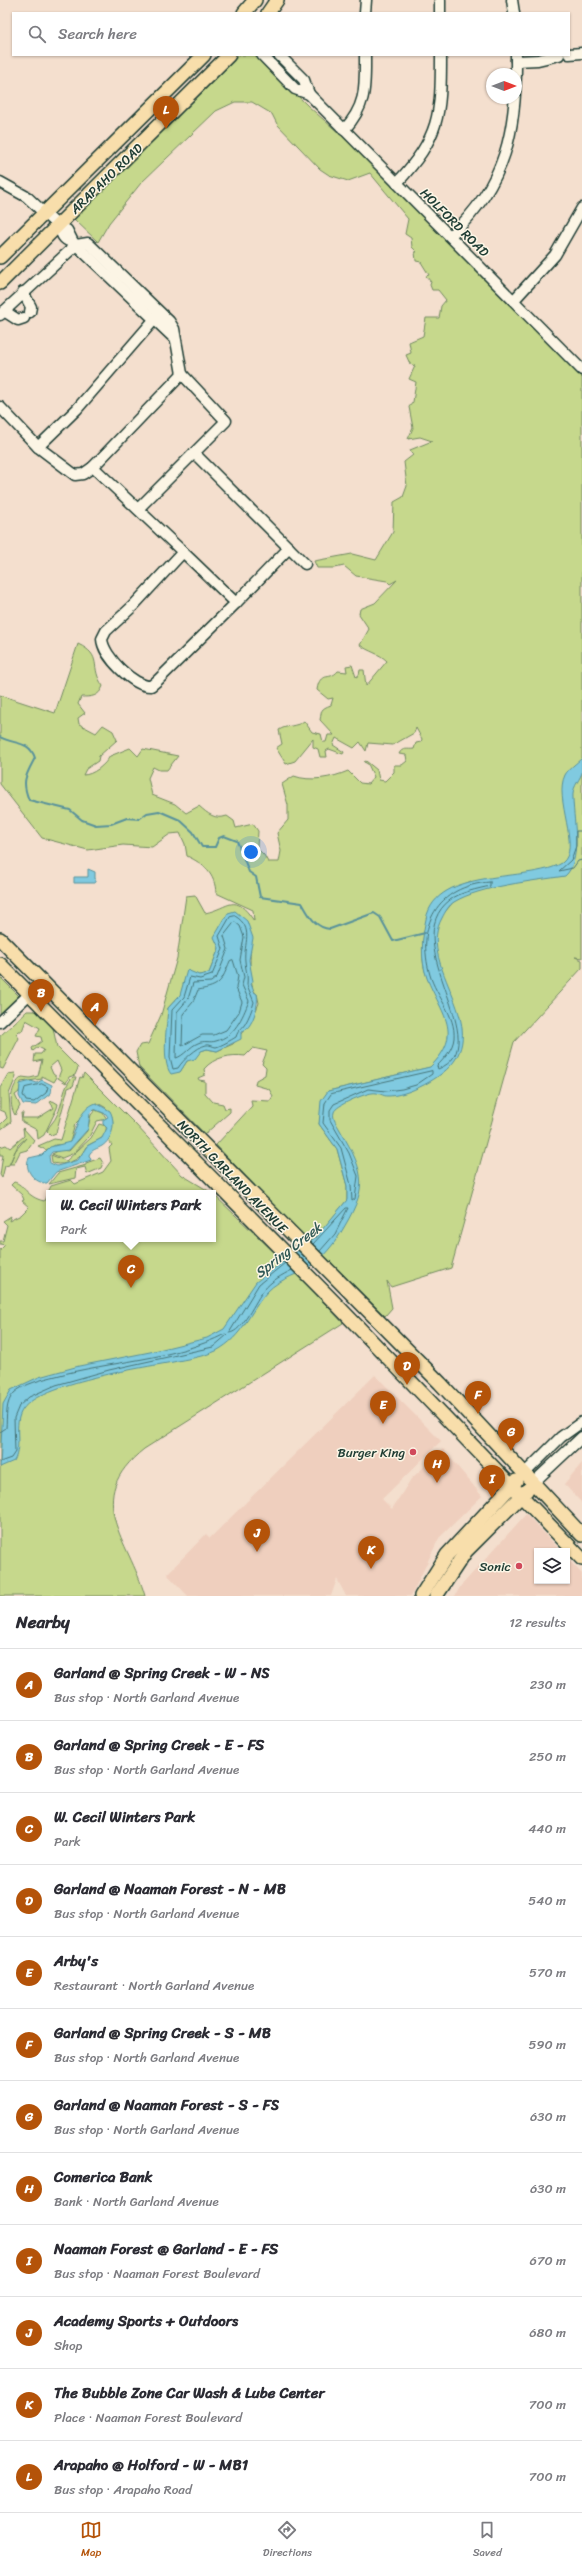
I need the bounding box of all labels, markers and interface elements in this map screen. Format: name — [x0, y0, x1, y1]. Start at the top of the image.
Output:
search box — [12, 12, 570, 56]
text: Search here — [58, 21, 137, 47]
icon: search — [26, 23, 48, 45]
north arrow — [486, 68, 522, 104]
pin: L — [153, 96, 179, 129]
street label: ARAPAHO ROAD — [64, 137, 148, 220]
street label: HOLFORD ROAD — [414, 182, 495, 263]
your location — [241, 842, 261, 862]
pin: B — [28, 979, 54, 1012]
pin: A — [82, 993, 108, 1026]
street label: NORTH GARLAND AVENUE — [172, 1114, 294, 1239]
popup — [46, 1190, 216, 1242]
text: W. Cecil Winters Park — [60, 1192, 202, 1218]
water label: Spring Creek — [249, 1215, 329, 1285]
text: Park — [60, 1218, 87, 1241]
pin: C — [118, 1255, 144, 1288]
pin: D — [394, 1352, 420, 1385]
pin: F — [465, 1381, 491, 1414]
pin: E — [370, 1391, 396, 1424]
pin: G — [498, 1418, 524, 1451]
place label: Burger King — [337, 1441, 405, 1464]
marker: Burger King — [408, 1447, 418, 1457]
pin: H — [424, 1450, 450, 1483]
pin: I — [479, 1465, 505, 1498]
pin: J — [244, 1519, 270, 1552]
pin: K — [358, 1536, 384, 1569]
map controls — [534, 1548, 570, 1584]
button: layers — [534, 1548, 570, 1584]
place label: Sonic — [479, 1555, 511, 1578]
marker: Sonic — [514, 1561, 524, 1571]
text: Nearby — [16, 1607, 70, 1637]
text: 12 results — [509, 1611, 566, 1634]
text: Garland @ Spring Creek - W - NS — [54, 1660, 269, 1686]
text: A — [25, 1673, 33, 1696]
text: 230 m — [530, 1673, 566, 1696]
text: Bus stop · North Garland Avenue — [54, 1686, 239, 1709]
text: Garland @ Spring Creek - E - FS — [54, 1732, 265, 1758]
text: B — [25, 1745, 33, 1768]
text: 250 m — [529, 1745, 566, 1768]
text: Bus stop · North Garland Avenue — [54, 1758, 239, 1781]
text: W. Cecil Winters Park — [54, 1804, 195, 1830]
text: C — [25, 1817, 33, 1840]
text: 440 m — [528, 1817, 566, 1840]
text: Park — [54, 1830, 81, 1853]
text: Garland @ Naaman Forest - N - MB — [54, 1876, 286, 1902]
text: D — [25, 1889, 33, 1912]
text: 540 m — [528, 1889, 566, 1912]
text: Bus stop · North Garland Avenue — [54, 1902, 239, 1925]
text: Arby's — [54, 1948, 98, 1974]
text: E — [25, 1961, 33, 1984]
text: 570 m — [529, 1961, 566, 1984]
text: Restaurant · North Garland Avenue — [54, 1974, 254, 1997]
text: Garland @ Spring Creek - S - MB — [54, 2020, 271, 2046]
text: F — [25, 2033, 33, 2056]
text: 590 m — [528, 2033, 566, 2056]
text: Bus stop · North Garland Avenue — [54, 2046, 239, 2069]
text: Garland @ Naaman Forest - S - FS — [54, 2092, 279, 2118]
text: G — [25, 2105, 33, 2128]
text: 630 m — [530, 2105, 566, 2128]
text: Bus stop · North Garland Avenue — [54, 2118, 239, 2141]
text: Comerica Bank — [54, 2164, 152, 2190]
text: H — [24, 2177, 34, 2200]
text: 630 m — [530, 2177, 566, 2200]
text: Bank · North Garland Avenue — [54, 2190, 219, 2213]
text: Naaman Forest @ Garland - E - FS — [54, 2236, 278, 2262]
text: I — [26, 2249, 32, 2272]
text: 670 m — [530, 2249, 566, 2272]
text: Bus stop · Naaman Forest Boulevard — [54, 2262, 260, 2285]
text: Academy Sports + Outdoors — [54, 2308, 238, 2334]
text: J — [26, 2321, 32, 2344]
text: 680 m — [529, 2321, 566, 2344]
text: Shop — [54, 2334, 82, 2357]
text: The Bubble Zone Car Wash & Lube Center — [54, 2380, 325, 2406]
text: K — [25, 2393, 33, 2416]
text: 700 m — [529, 2393, 566, 2416]
text: Place · Naaman Forest Boulevard — [54, 2406, 242, 2429]
text: Arapaho @ Holford - W - MB1 — [54, 2452, 248, 2478]
text: L — [26, 2465, 32, 2488]
text: 700 m — [529, 2465, 566, 2488]
text: Bus stop · Arapaho Road — [54, 2478, 192, 2501]
tab: Map — [80, 2519, 102, 2562]
tab: Directions — [263, 2519, 312, 2562]
tab: Saved — [473, 2519, 502, 2562]

